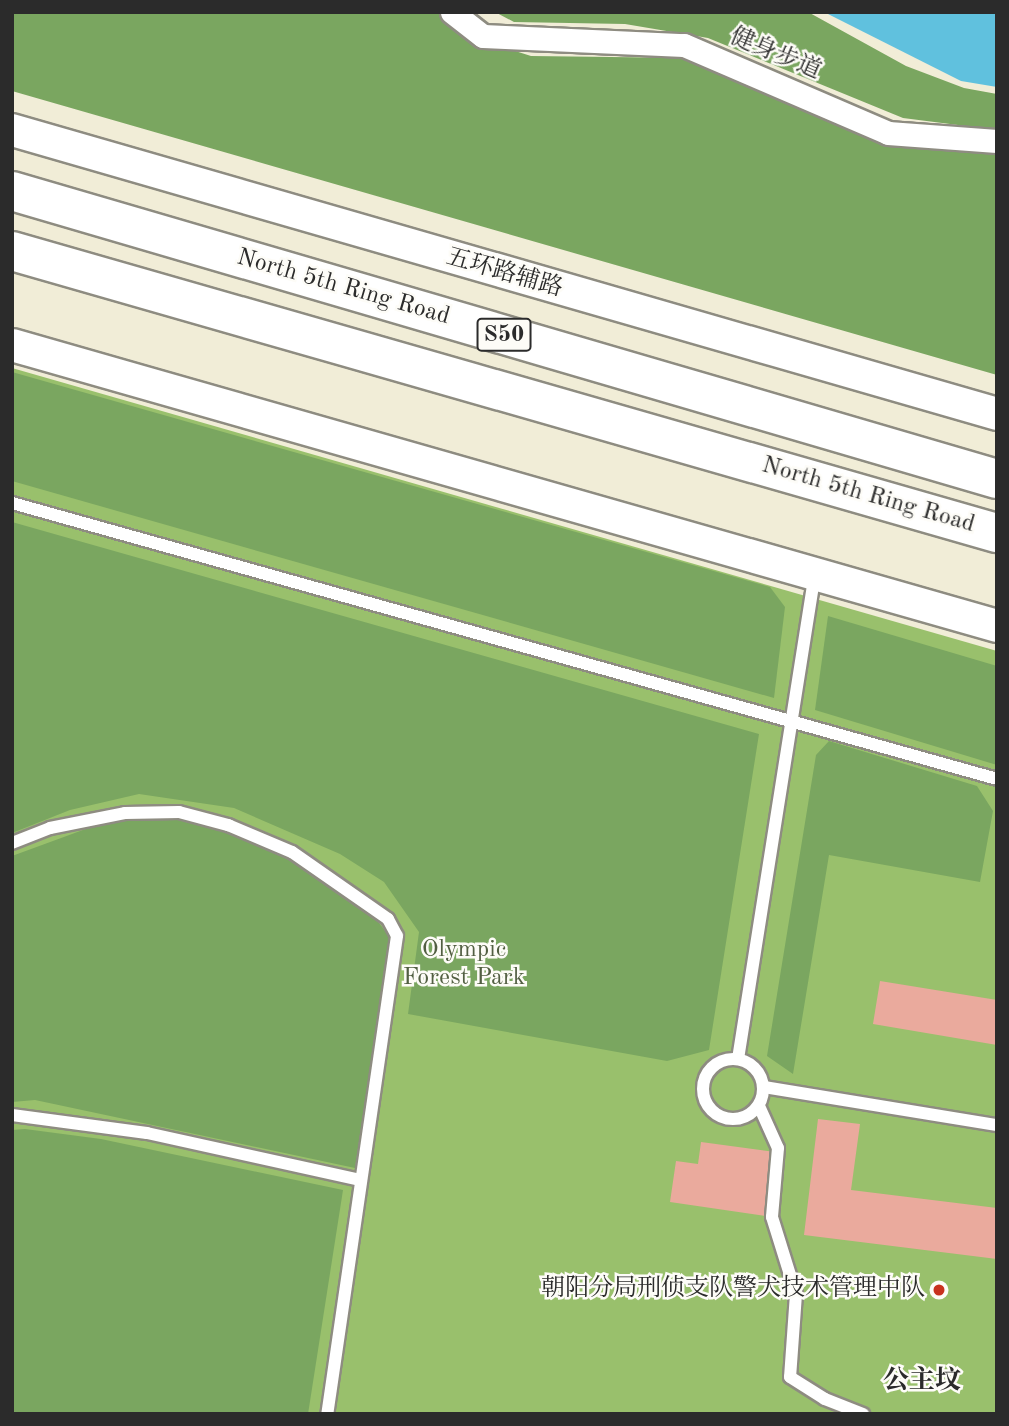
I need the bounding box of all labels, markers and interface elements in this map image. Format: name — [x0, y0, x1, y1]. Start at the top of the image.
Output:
street label: 健身步道 — [725, 23, 825, 87]
street label: North 5th Ring Road — [233, 244, 453, 332]
street label: 五环路辅路 — [442, 244, 566, 304]
road number: S50 — [476, 316, 532, 354]
street label: North 5th Ring Road — [758, 452, 978, 540]
park label: Olympic Forest Park — [403, 937, 525, 993]
place label: 朝阳分局刑侦支队警犬技术管理中队 — [541, 1276, 925, 1304]
marker: 朝阳分局刑侦支队警犬技术管理中队 — [931, 1282, 947, 1298]
district label: 公主坟 — [883, 1366, 961, 1398]

